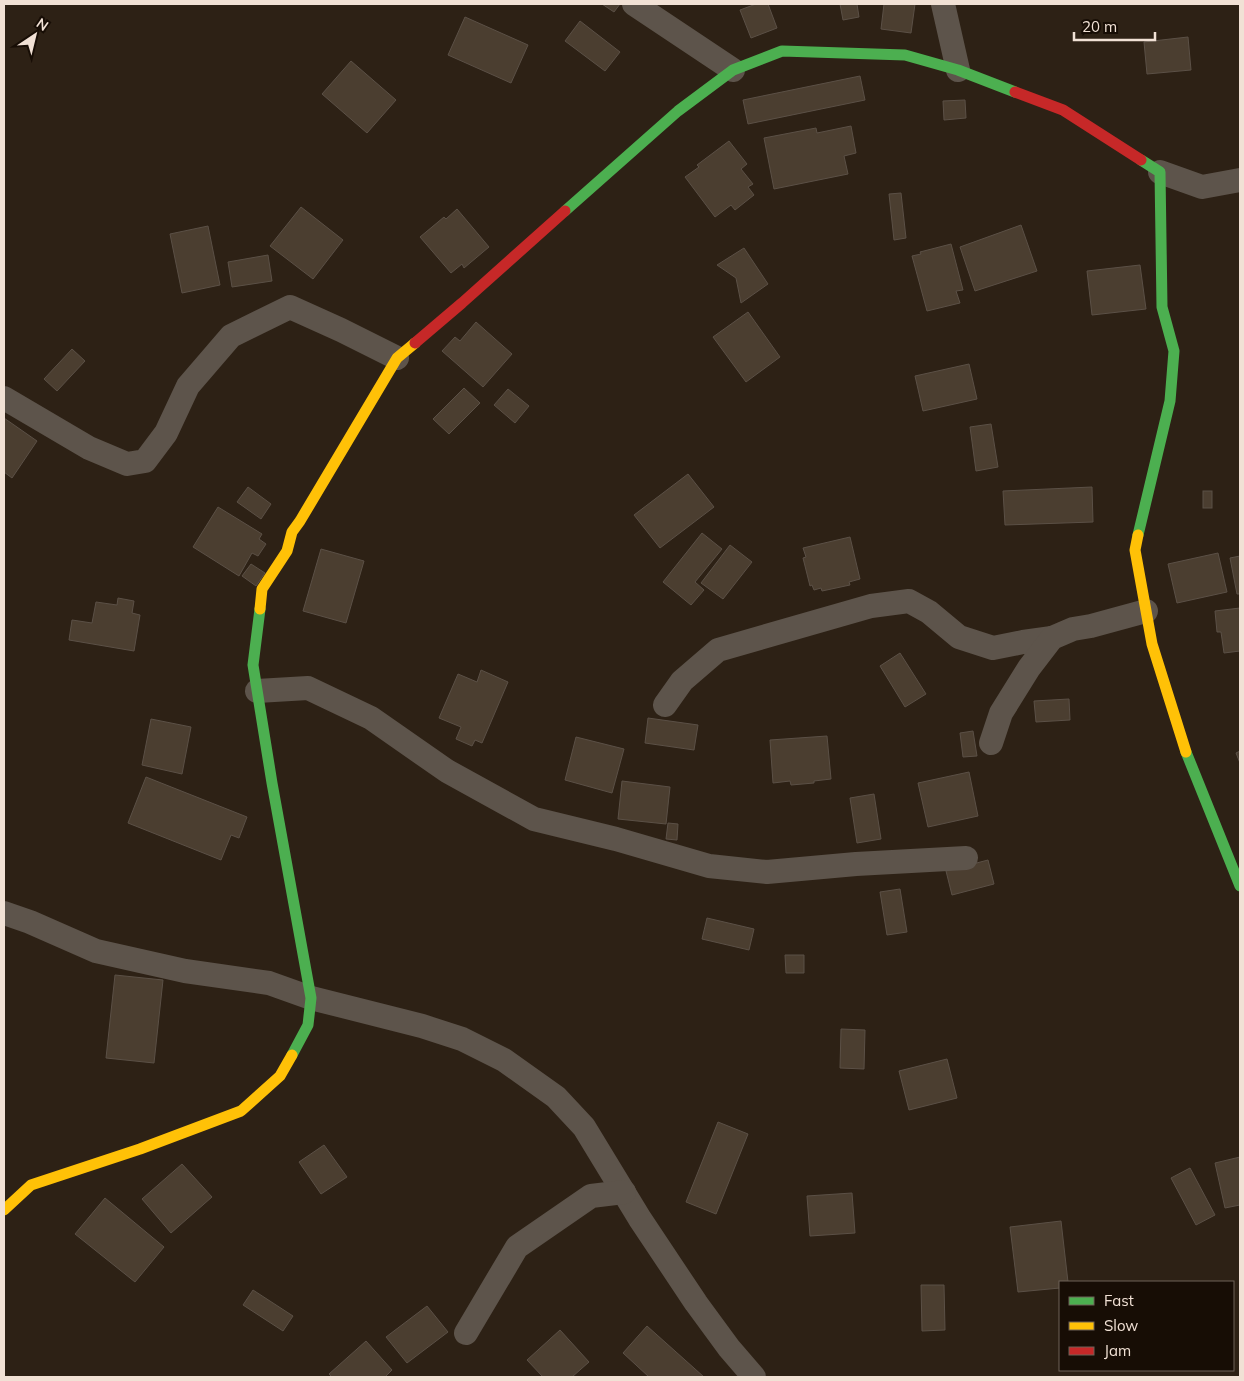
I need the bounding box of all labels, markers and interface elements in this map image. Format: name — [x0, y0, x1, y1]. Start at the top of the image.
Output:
north arrow — [10, 10, 60, 60]
scale bar — [1074, 10, 1155, 42]
text: N — [33, 14, 52, 35]
text: 20 m — [1082, 17, 1117, 36]
legend — [1059, 1281, 1234, 1371]
text: Fast — [1104, 1291, 1134, 1310]
text: Slow — [1104, 1316, 1138, 1335]
text: Jam — [1104, 1341, 1131, 1360]

